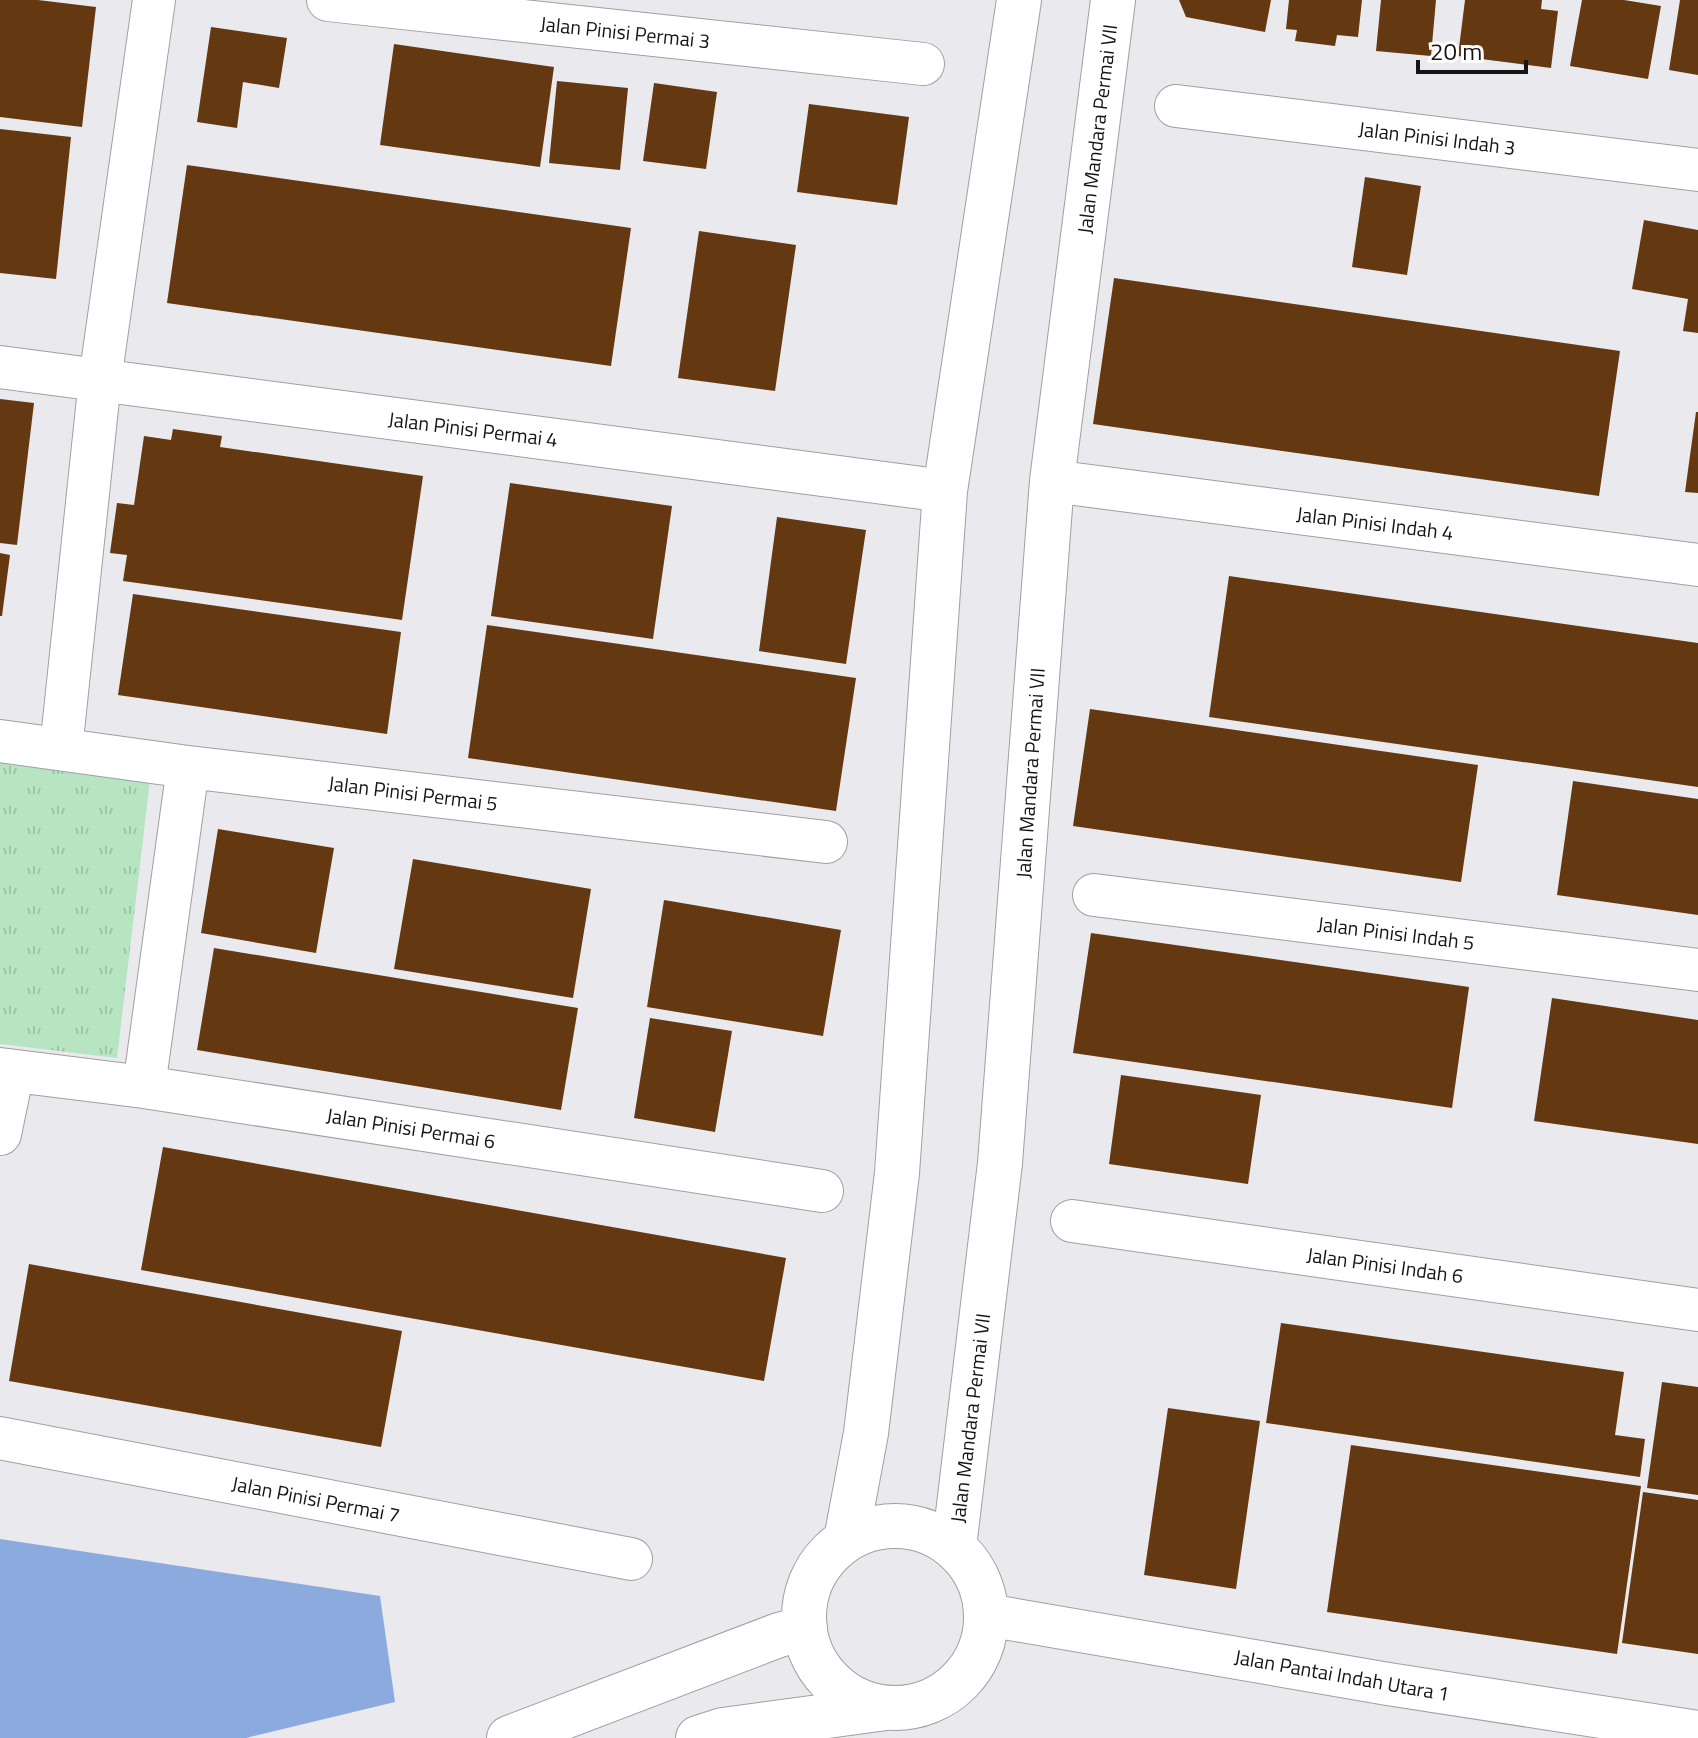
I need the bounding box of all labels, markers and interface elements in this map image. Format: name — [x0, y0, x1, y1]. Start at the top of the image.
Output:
street label: Jalan Pinisi Permai 3 — [539, 8, 711, 56]
street label: Jalan Mandara Permai VII — [1069, 22, 1125, 236]
scale bar — [1418, 24, 1526, 74]
text: 20 m — [1430, 33, 1482, 69]
street label: Jalan Pinisi Indah 3 — [1357, 113, 1517, 163]
street label: Jalan Pinisi Permai 4 — [386, 403, 560, 455]
street label: Jalan Pinisi Indah 4 — [1295, 498, 1455, 548]
street label: Jalan Mandara Permai VII — [1007, 667, 1053, 879]
street label: Jalan Pinisi Permai 5 — [326, 767, 500, 819]
street label: Jalan Pinisi Indah 5 — [1316, 908, 1476, 958]
street label: Jalan Pinisi Permai 6 — [324, 1099, 498, 1157]
street label: Jalan Pinisi Indah 6 — [1305, 1239, 1465, 1291]
street label: Jalan Mandara Permai VII — [942, 1311, 998, 1525]
street label: Jalan Pinisi Permai 7 — [229, 1468, 403, 1530]
street label: Jalan Pantai Indah Utara 1 — [1232, 1641, 1452, 1709]

